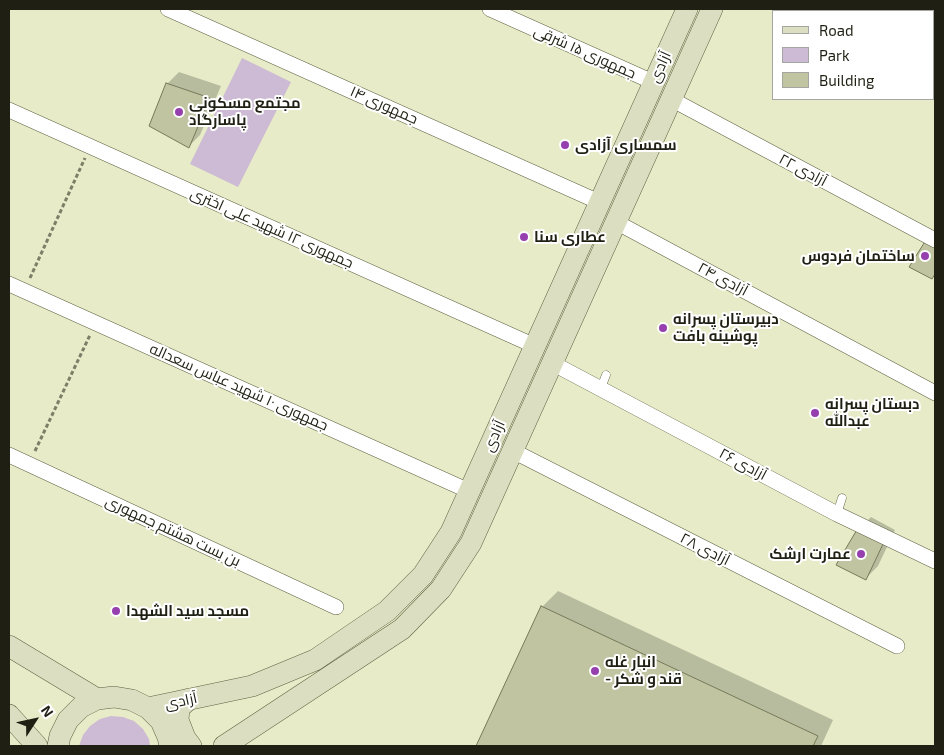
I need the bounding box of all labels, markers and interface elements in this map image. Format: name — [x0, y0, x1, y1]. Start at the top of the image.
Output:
legend — [772, 10, 934, 100]
street label: جمهوری ۱۵ شرقی — [531, 21, 639, 83]
text: Road — [819, 21, 854, 39]
text: Park — [819, 46, 850, 64]
street label: آزادی — [645, 48, 675, 86]
text: Building — [819, 71, 874, 89]
street label: جمهوری ۱۴ — [347, 82, 421, 128]
place label: مجتمع مسکونی پاسارگاد — [189, 94, 301, 129]
marker: مجتمع مسکونی پاسارگاد — [173, 106, 185, 118]
place label: سمساری آزادی — [575, 136, 677, 154]
marker: سمساری آزادی — [559, 139, 571, 151]
street label: آزادی ۲۲ — [776, 150, 830, 190]
street label: جمهوری ۱۲ شهید علی اختری — [188, 184, 356, 272]
place label: عطاری سنا — [534, 228, 606, 246]
marker: عطاری سنا — [518, 231, 530, 243]
place label: ساختمان فردوس — [802, 247, 915, 265]
marker: ساختمان فردوس — [919, 250, 931, 262]
street label: آزادی ۲۴ — [695, 258, 751, 300]
place label: دبیرستان پسرانه پوشینه بافت — [673, 310, 779, 345]
marker: دبیرستان پسرانه پوشینه بافت — [657, 322, 669, 334]
street label: جمهوری ۱۰ شهید عباس سعداله — [147, 339, 331, 435]
place label: دبستان پسرانه عبدالله — [825, 395, 919, 430]
marker: دبستان پسرانه عبدالله — [809, 407, 821, 419]
street label: آزادی — [479, 417, 509, 455]
street label: آزادی ۲۶ — [716, 444, 770, 484]
street label: بن بست هشتم جمهوری — [102, 492, 244, 570]
street label: آزادی ۲۸ — [677, 529, 733, 569]
place label: عمارت ارشک — [769, 545, 851, 563]
marker: عمارت ارشک — [855, 548, 867, 560]
place label: مسجد سید الشهدا — [126, 602, 249, 620]
marker: مسجد سید الشهدا — [110, 605, 122, 617]
place label: انبار غله - قند و شکر — [605, 653, 682, 688]
marker: انبار غله - قند و شکر — [589, 665, 601, 677]
street label: آزادی — [163, 689, 199, 713]
north arrow — [10, 695, 60, 745]
text: N — [38, 702, 58, 720]

